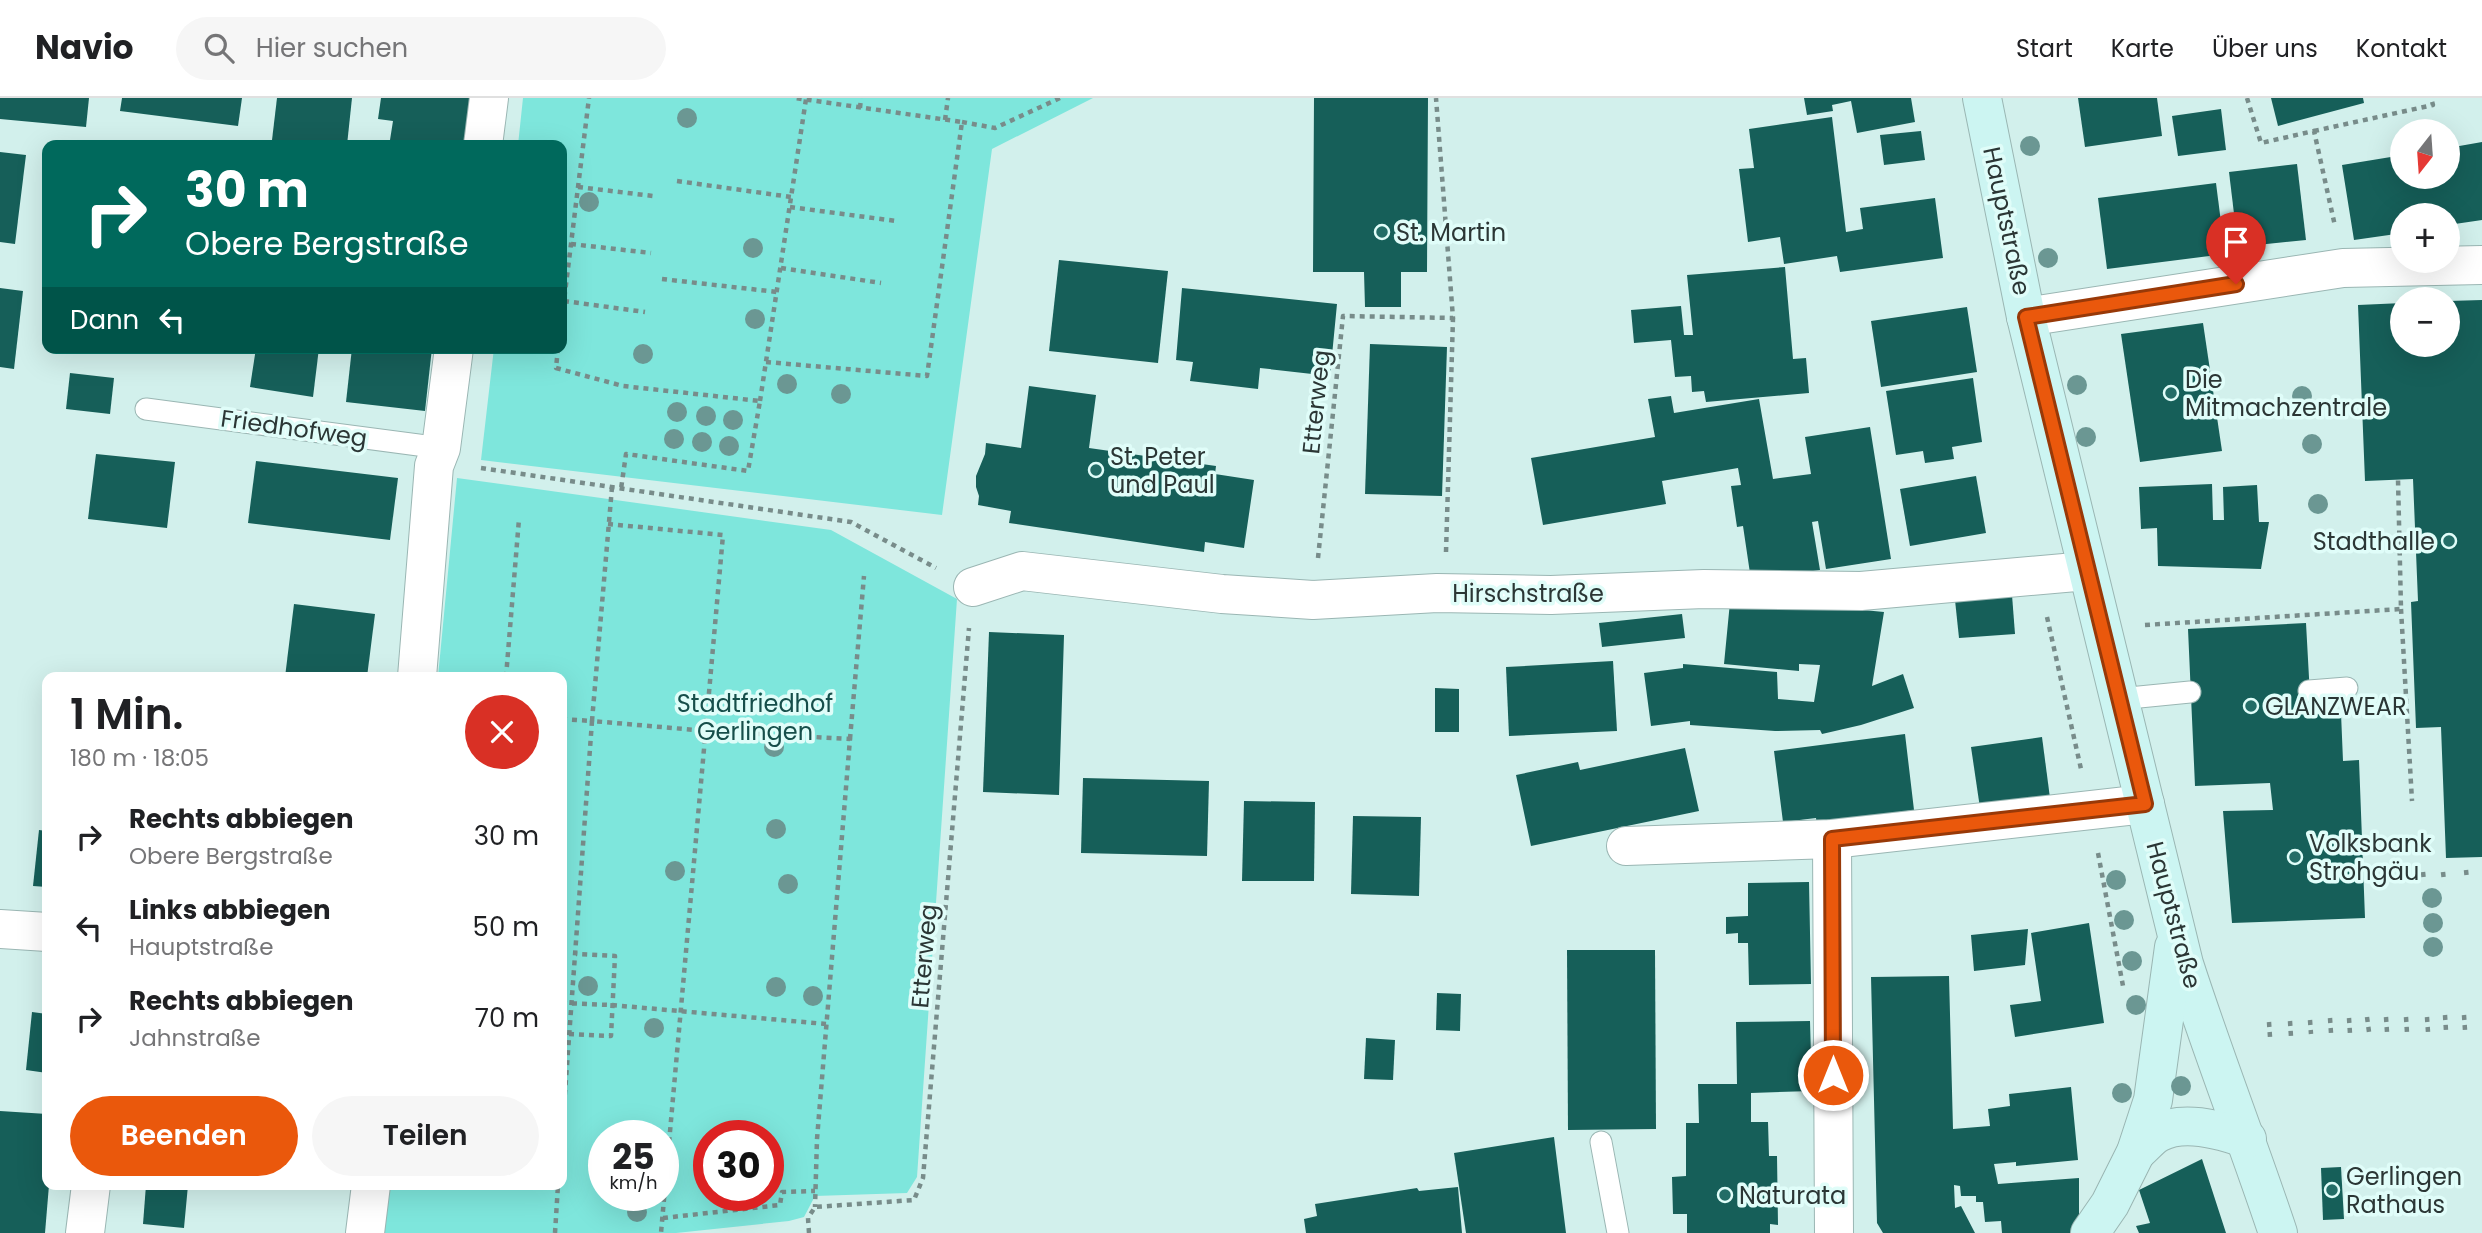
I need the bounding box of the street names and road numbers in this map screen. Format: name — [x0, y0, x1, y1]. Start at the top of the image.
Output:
street label: Hauptstraße — [1975, 144, 2039, 298]
street label: Etterweg — [1294, 348, 1338, 456]
street label: Friedhofweg — [219, 401, 369, 455]
street label: Hirschstraße — [1452, 577, 1604, 610]
street label: Hauptstraße — [2139, 838, 2209, 992]
street label: Etterweg — [903, 903, 945, 1009]

